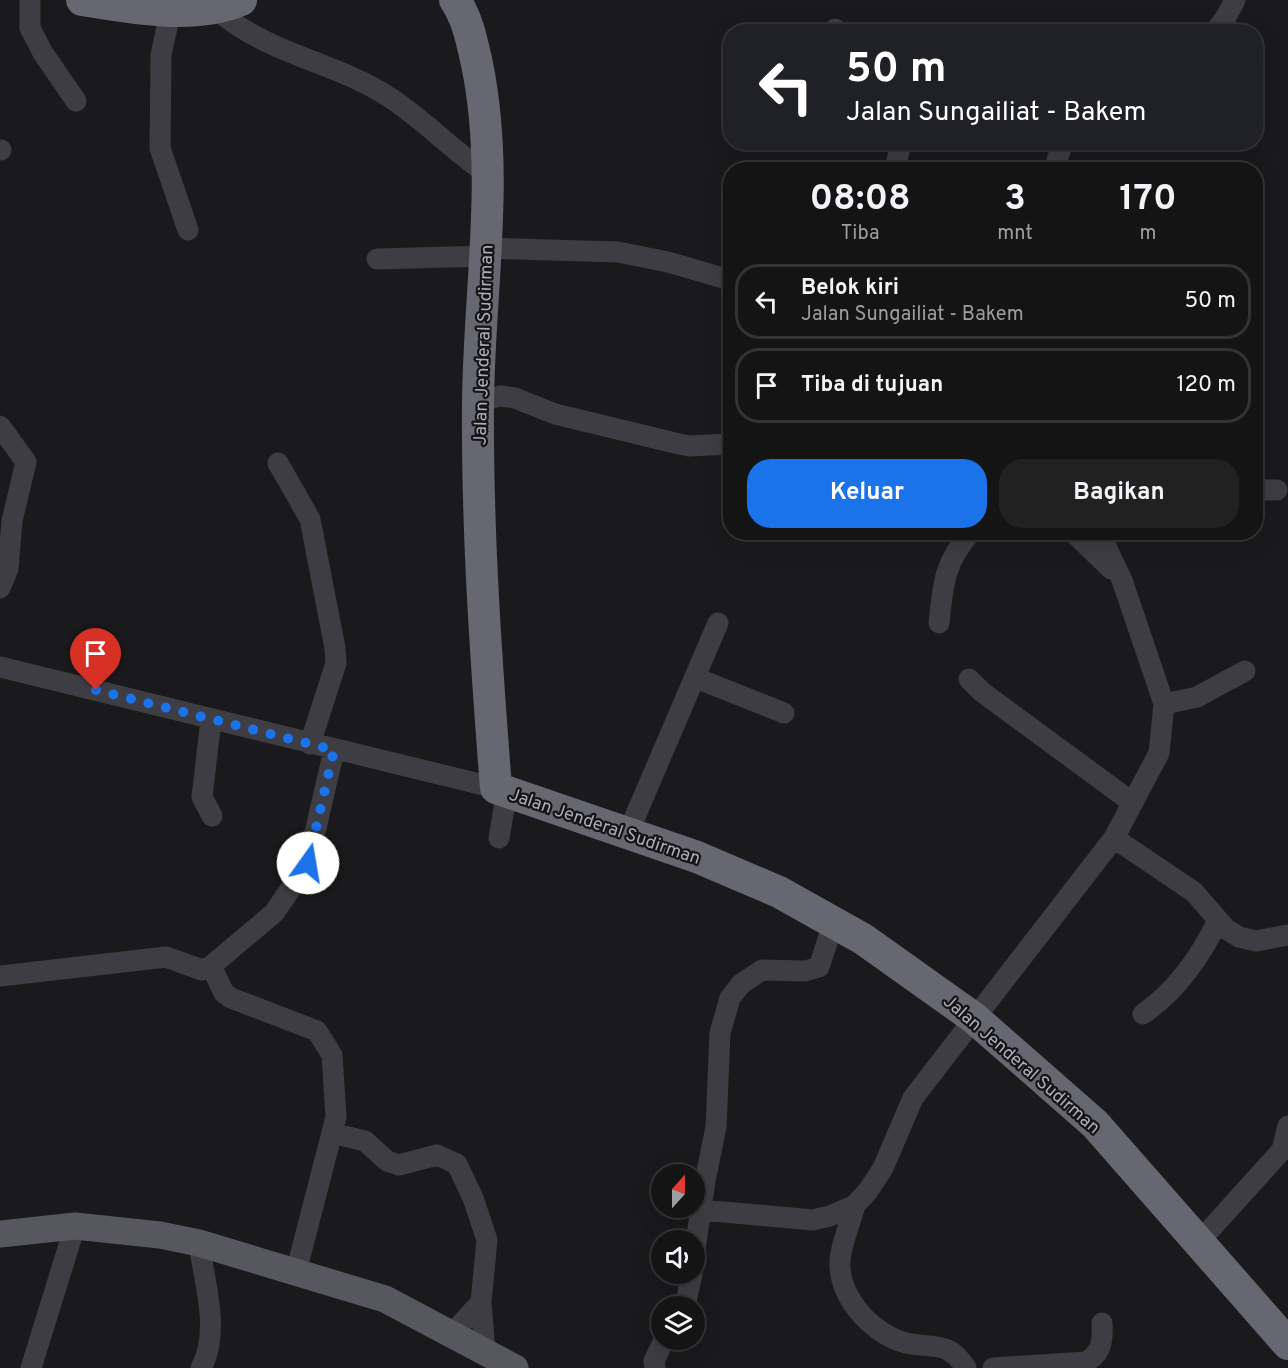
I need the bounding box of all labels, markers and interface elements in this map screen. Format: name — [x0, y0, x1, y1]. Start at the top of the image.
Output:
text: 50 m — [846, 44, 947, 97]
icon: left — [747, 48, 825, 126]
text: Jalan Sungailiat - Bakem — [846, 96, 1146, 130]
text: 08:08 — [809, 177, 911, 223]
text: 3 — [1004, 177, 1026, 223]
text: 170 — [1119, 177, 1177, 223]
text: Tiba — [841, 221, 879, 247]
text: mnt — [997, 221, 1033, 247]
text: m — [1139, 221, 1156, 247]
street label: Jalan Jenderal Sudirman — [470, 244, 499, 446]
text: Belok kiri — [801, 275, 899, 302]
icon: left — [750, 285, 783, 318]
text: 50 m — [1184, 288, 1236, 315]
text: Jalan Sungailiat - Bakem — [801, 302, 1024, 328]
icon: arrive — [750, 369, 783, 402]
text: Tiba di tujuan — [801, 372, 943, 399]
text: 120 m — [1176, 372, 1236, 399]
button: Keluar — [747, 459, 987, 528]
button: Bagikan — [999, 459, 1239, 528]
pin — [70, 628, 121, 690]
icon: arrive — [79, 637, 112, 670]
street label: Jalan Jenderal Sudirman — [506, 784, 703, 871]
position arrow — [276, 831, 340, 895]
street label: Jalan Jenderal Sudirman — [938, 991, 1104, 1140]
north arrow — [651, 1164, 705, 1218]
map controls — [651, 1164, 705, 1350]
button: sound — [651, 1230, 705, 1284]
button: layers — [651, 1296, 705, 1350]

